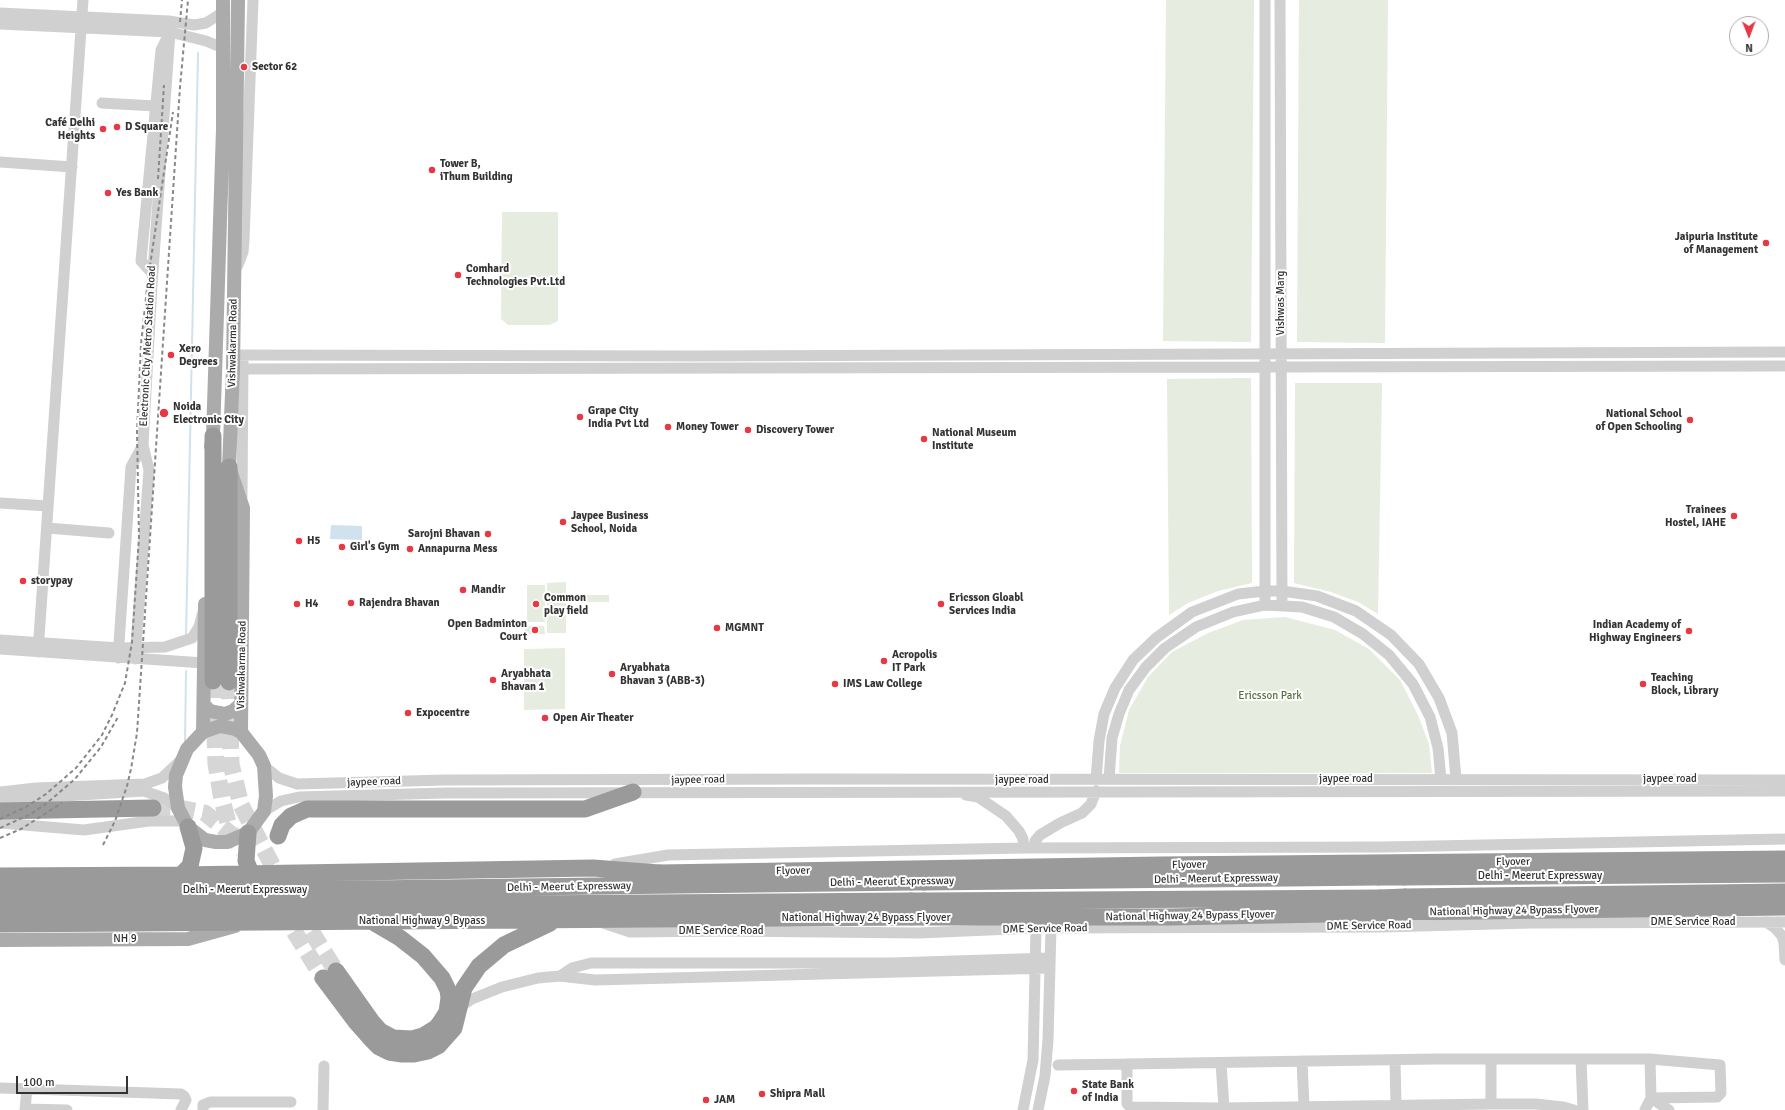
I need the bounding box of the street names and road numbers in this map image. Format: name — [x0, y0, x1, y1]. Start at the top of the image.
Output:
street label: Electronic City Metro Station Road — [137, 265, 159, 427]
street label: Vishwas Marg — [1274, 271, 1288, 335]
street label: Vishwakarma Road — [226, 298, 240, 388]
street label: Vishwakarma Road — [235, 620, 249, 710]
street label: jaypee road — [1319, 772, 1373, 786]
street label: jaypee road — [1643, 772, 1697, 786]
street label: jaypee road — [671, 773, 725, 787]
street label: jaypee road — [995, 773, 1049, 787]
street label: jaypee road — [347, 774, 401, 790]
street label: Flyover — [1496, 855, 1530, 869]
street label: Flyover — [1172, 858, 1206, 872]
street label: Flyover — [776, 864, 810, 878]
street label: Delhi - Meerut Expressway — [1478, 869, 1602, 883]
street label: Delhi - Meerut Expressway — [1154, 871, 1278, 887]
street label: Delhi - Meerut Expressway — [830, 874, 954, 890]
street label: Delhi - Meerut Expressway — [507, 879, 631, 895]
street label: Delhi - Meerut Expressway — [183, 883, 307, 897]
street label: National Highway 24 Bypass Flyover — [1429, 903, 1599, 919]
street label: National Highway 24 Bypass Flyover — [1105, 908, 1275, 924]
street label: National Highway 24 Bypass Flyover — [782, 911, 950, 925]
street label: National Highway 9 Bypass — [359, 914, 485, 928]
street label: DME Service Road — [1650, 915, 1736, 929]
street label: DME Service Road — [1326, 919, 1412, 933]
street label: DME Service Road — [1002, 922, 1088, 936]
street label: DME Service Road — [678, 924, 764, 938]
street label: NH 9 — [113, 932, 137, 946]

